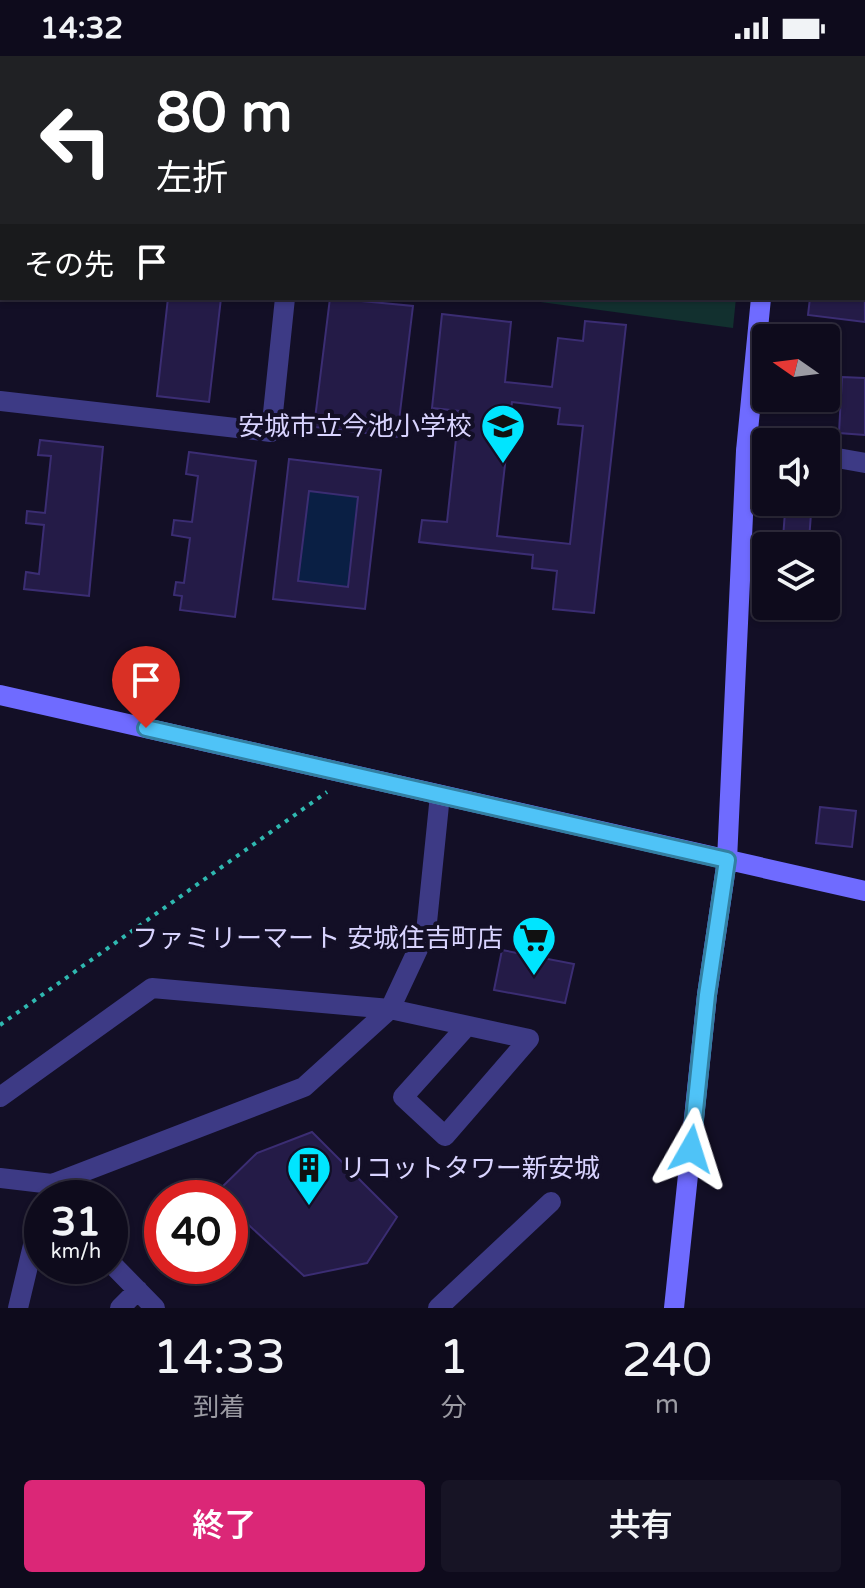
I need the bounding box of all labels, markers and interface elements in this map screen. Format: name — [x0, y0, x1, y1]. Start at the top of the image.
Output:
text: 14:32 — [40, 10, 123, 47]
text: 80 m — [156, 80, 292, 147]
icon: left — [24, 88, 128, 192]
text: 左折 — [156, 157, 228, 200]
icon: arrive — [130, 240, 174, 284]
text: その先 — [24, 247, 114, 284]
north arrow — [752, 324, 840, 412]
map controls — [752, 324, 840, 620]
school or university icon: 安城市立今池小学校 — [479, 402, 527, 465]
place label: 安城市立今池小学校 — [238, 411, 472, 442]
button: sound — [752, 428, 840, 516]
button: layers — [752, 532, 840, 620]
pin — [112, 646, 180, 728]
icon: arrive — [124, 658, 168, 702]
supermarket icon: ファミリーマート 安城住吉町店 — [510, 914, 558, 977]
place label: ファミリーマート 安城住吉町店 — [132, 923, 503, 954]
position arrow — [649, 1107, 733, 1191]
building icon: リコットタワー新安城 — [285, 1144, 333, 1207]
place label: リコットタワー新安城 — [340, 1153, 600, 1184]
speed limit sign: 40 — [144, 1180, 248, 1284]
text: 31 — [51, 1198, 101, 1246]
text: km/h — [51, 1240, 101, 1264]
text: 14:33 — [153, 1329, 286, 1387]
text: 1 — [439, 1329, 469, 1387]
text: 240 — [622, 1332, 712, 1390]
text: m — [655, 1389, 679, 1420]
text: 到着 — [193, 1392, 245, 1423]
text: 分 — [441, 1392, 467, 1423]
button: 終了 — [24, 1480, 425, 1572]
button: 共有 — [441, 1480, 841, 1572]

